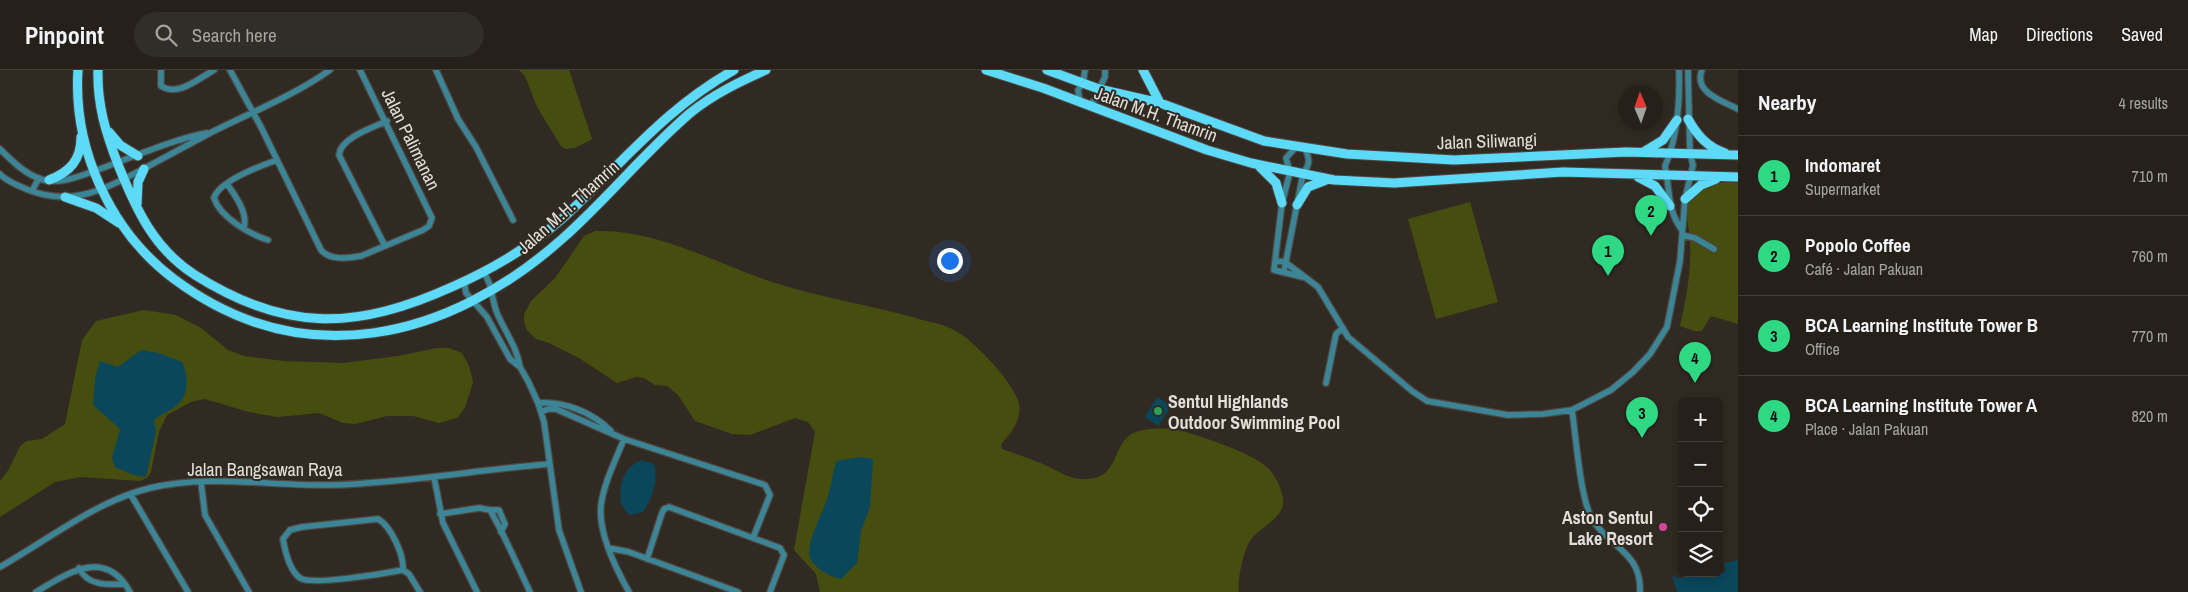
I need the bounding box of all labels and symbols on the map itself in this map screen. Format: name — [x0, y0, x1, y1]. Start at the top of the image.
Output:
street label: Jalan M.H. Thamrin — [1091, 80, 1221, 148]
street label: Jalan Palimanan — [376, 84, 446, 194]
north arrow — [1618, 85, 1663, 130]
street label: Jalan Siliwangi — [1437, 127, 1537, 155]
street label: Jalan M.H. Thamrin — [512, 154, 624, 260]
pin: 2 — [1635, 195, 1667, 236]
pin: 1 — [1592, 235, 1624, 276]
your location — [937, 248, 963, 274]
pin: 4 — [1679, 342, 1711, 383]
place label: Sentul Highlands Outdoor Swimming Pool — [1168, 389, 1340, 435]
pin: 3 — [1626, 397, 1658, 438]
marker: Sentul Highlands Outdoor Swimming Pool — [1152, 405, 1164, 417]
street label: Jalan Bangsawan Raya — [187, 457, 343, 482]
place label: Aston Sentul Lake Resort — [1562, 505, 1653, 551]
marker: Aston Sentul Lake Resort — [1657, 521, 1669, 533]

